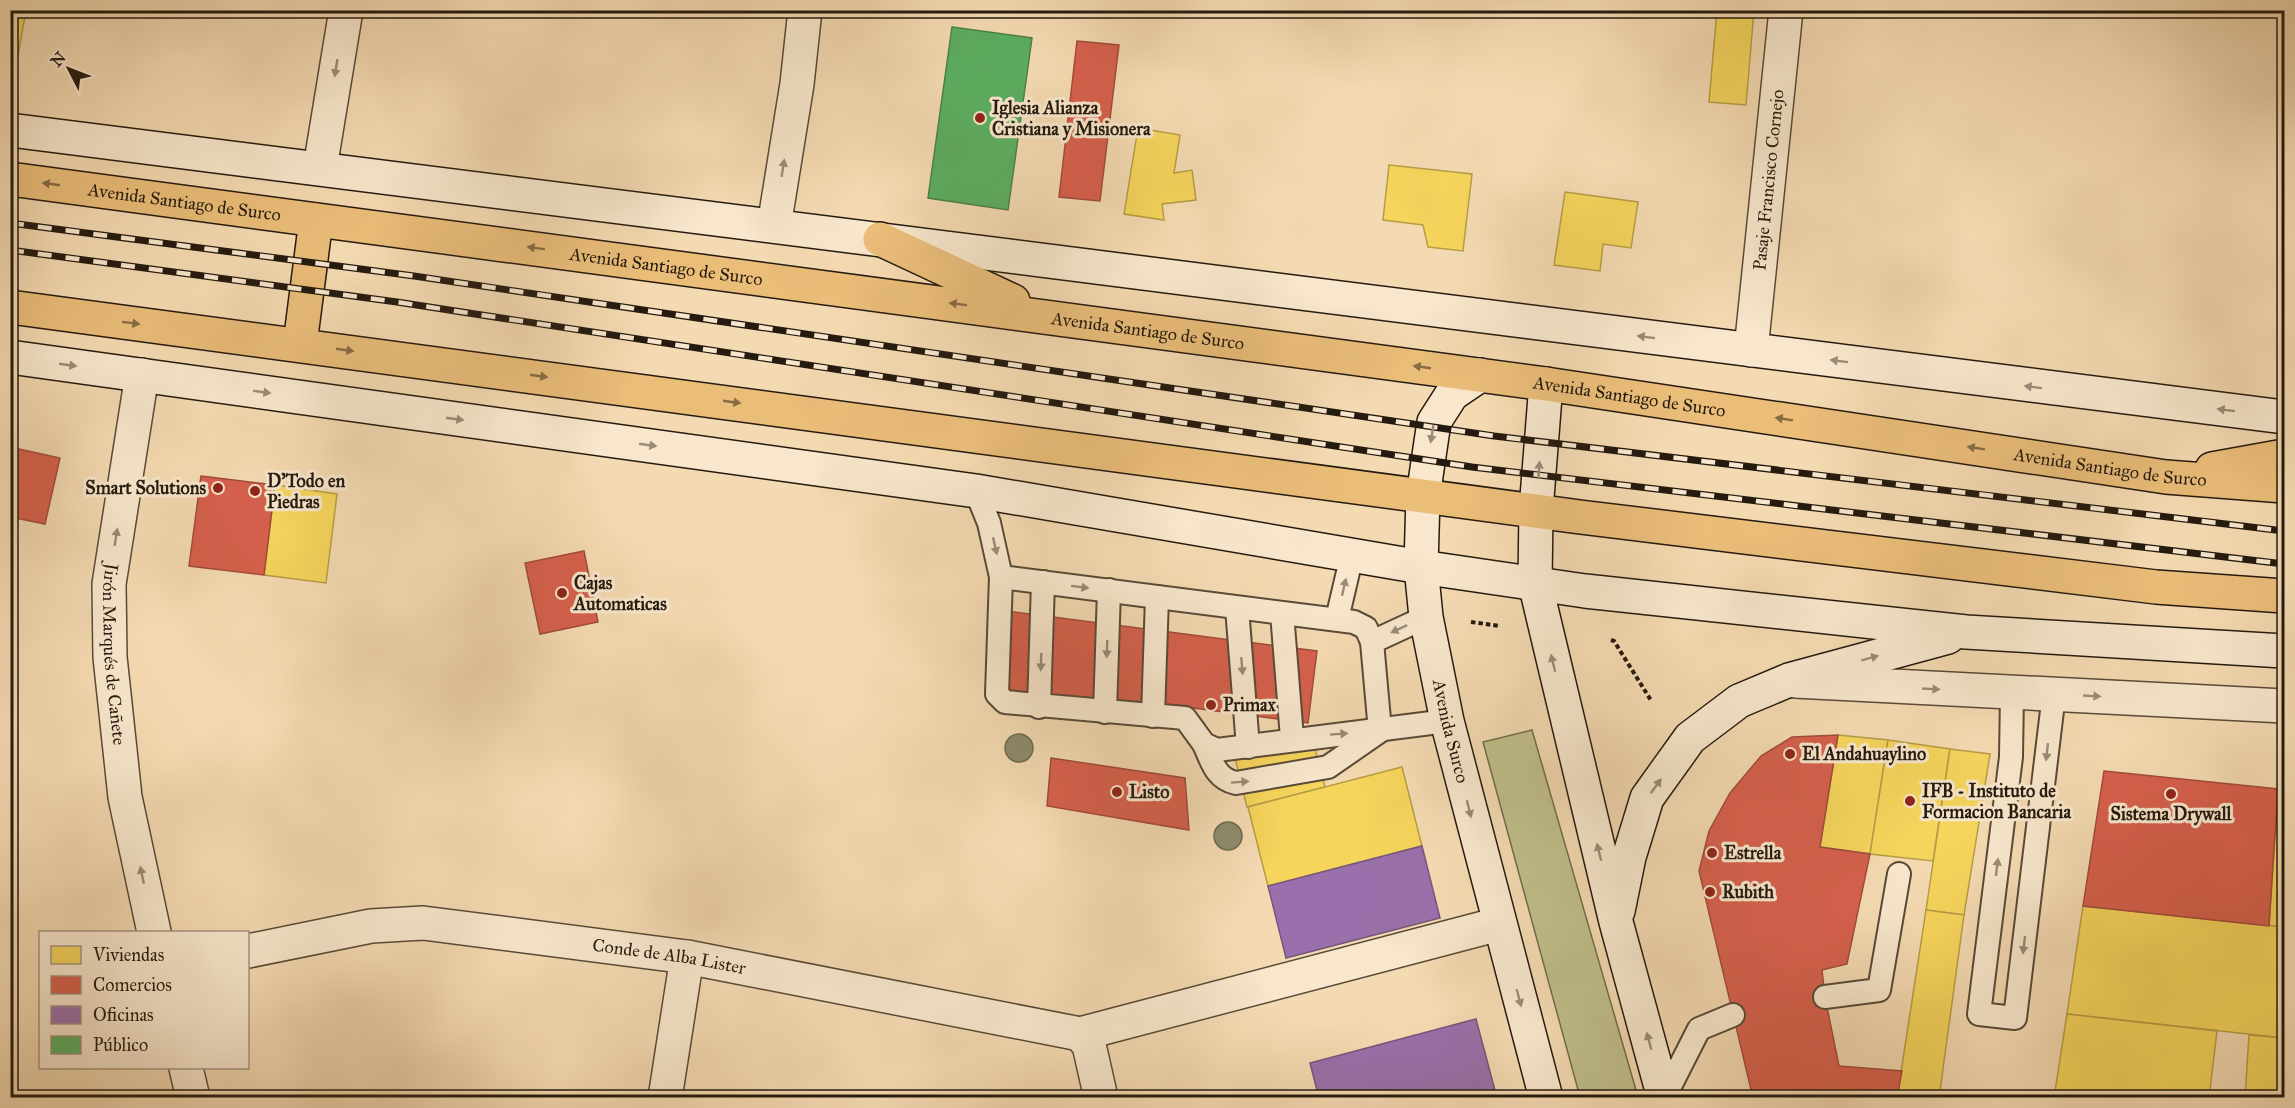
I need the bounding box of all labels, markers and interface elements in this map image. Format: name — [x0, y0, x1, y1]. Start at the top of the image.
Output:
north arrow — [39, 39, 99, 99]
text: N — [47, 48, 70, 71]
one-way arrow — [332, 59, 341, 78]
street label: Pasaje Francisco Cornejo — [1748, 88, 1789, 272]
place label: Iglesia Alianza Cristiana y Misionera — [992, 97, 1151, 141]
marker: Iglesia Alianza Cristiana y Misionera — [973, 111, 987, 125]
one-way arrow — [779, 158, 788, 177]
street label: Avenida Santiago de Surco — [86, 178, 282, 226]
one-way arrow — [41, 180, 60, 189]
street label: Avenida Santiago de Surco — [567, 243, 764, 290]
one-way arrow — [526, 244, 545, 253]
one-way arrow — [949, 299, 968, 308]
street label: Avenida Santiago de Surco — [1049, 307, 1246, 355]
one-way arrow — [122, 318, 141, 327]
one-way arrow — [1636, 332, 1655, 342]
one-way arrow — [336, 346, 355, 355]
one-way arrow — [1830, 357, 1849, 366]
one-way arrow — [59, 361, 78, 370]
one-way arrow — [1412, 362, 1431, 371]
street label: Avenida Santiago de Surco — [1531, 371, 1727, 422]
one-way arrow — [529, 372, 548, 381]
one-way arrow — [2023, 382, 2042, 391]
one-way arrow — [252, 387, 271, 396]
one-way arrow — [722, 398, 741, 407]
one-way arrow — [2217, 405, 2236, 415]
one-way arrow — [445, 414, 464, 423]
one-way arrow — [1774, 415, 1793, 424]
one-way arrow — [1428, 425, 1437, 444]
one-way arrow — [639, 441, 658, 450]
street label: Avenida Santiago de Surco — [2011, 443, 2207, 491]
one-way arrow — [1967, 444, 1986, 453]
one-way arrow — [1534, 461, 1544, 480]
place label: D'Todo en Piedras — [267, 470, 345, 513]
place label: Smart Solutions — [85, 477, 206, 499]
marker: Smart Solutions — [211, 481, 225, 495]
marker: D'Todo en Piedras — [248, 484, 262, 498]
one-way arrow — [111, 527, 120, 546]
one-way arrow — [991, 537, 1000, 556]
street label: Jirón Marqués de Cañete — [98, 560, 130, 746]
place label: Cajas Automaticas — [573, 572, 667, 615]
one-way arrow — [1340, 578, 1350, 597]
one-way arrow — [1070, 582, 1089, 592]
marker: Cajas Automaticas — [555, 586, 569, 600]
one-way arrow — [1391, 625, 1408, 634]
one-way arrow — [1103, 639, 1112, 658]
one-way arrow — [1036, 652, 1045, 671]
one-way arrow — [1861, 653, 1879, 663]
one-way arrow — [1548, 654, 1558, 672]
one-way arrow — [1237, 656, 1247, 675]
street label: Avenida Surco — [1428, 676, 1474, 785]
one-way arrow — [1921, 684, 1940, 694]
one-way arrow — [2082, 691, 2101, 700]
place label: Primax — [1223, 694, 1277, 716]
marker: Primax — [1204, 698, 1218, 712]
one-way arrow — [1329, 729, 1348, 739]
one-way arrow — [2042, 742, 2052, 761]
place label: El Andahuaylino — [1802, 743, 1926, 766]
marker: El Andahuaylino — [1783, 747, 1797, 761]
one-way arrow — [1231, 777, 1250, 786]
one-way arrow — [1650, 778, 1662, 794]
place label: IFB - Instituto de Formacion Bancaria — [1922, 780, 2071, 823]
place label: Listo — [1129, 781, 1169, 803]
marker: Listo — [1110, 785, 1124, 799]
marker: Sistema Drywall — [2164, 787, 2178, 801]
marker: IFB - Instituto de Formacion Bancaria — [1903, 794, 1917, 808]
one-way arrow — [1465, 800, 1475, 818]
place label: Sistema Drywall — [2111, 803, 2233, 826]
place label: Estrella — [1724, 842, 1782, 864]
one-way arrow — [1594, 843, 1604, 862]
marker: Estrella — [1705, 846, 1719, 860]
one-way arrow — [1993, 857, 2002, 876]
one-way arrow — [137, 866, 146, 885]
place label: Rubith — [1722, 881, 1775, 903]
marker: Rubith — [1703, 885, 1717, 899]
legend — [39, 931, 249, 1069]
street label: Conde de Alba Lister — [591, 934, 748, 979]
one-way arrow — [2019, 936, 2029, 955]
text: Viviendas — [92, 944, 164, 966]
text: Comercios — [93, 974, 172, 996]
one-way arrow — [1515, 989, 1524, 1007]
text: Oficinas — [93, 1004, 154, 1026]
one-way arrow — [1644, 1032, 1653, 1050]
text: Público — [93, 1034, 148, 1056]

